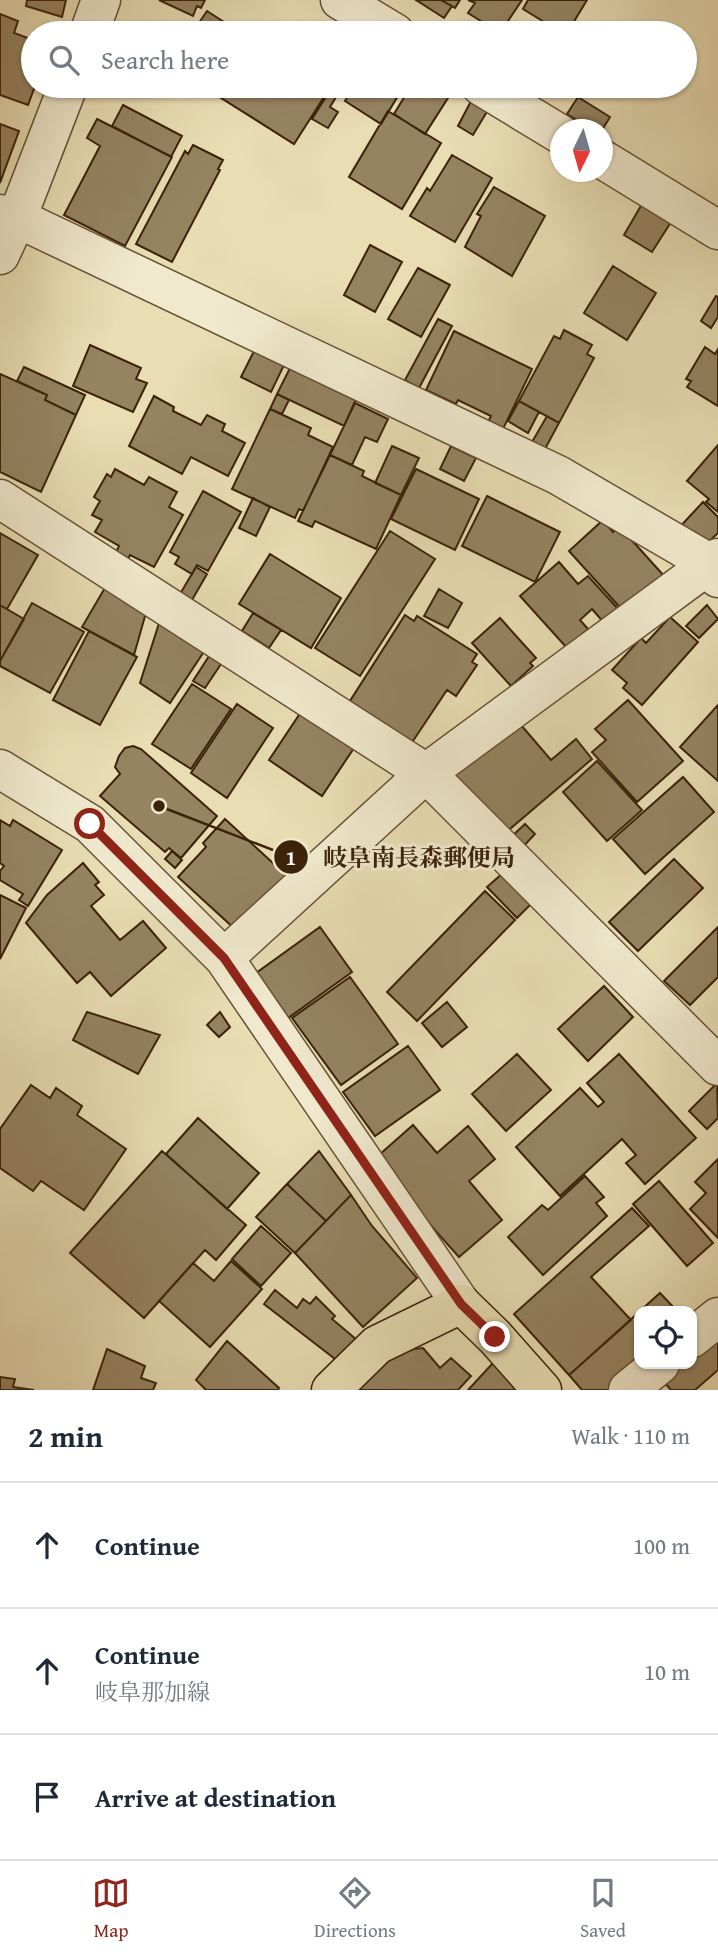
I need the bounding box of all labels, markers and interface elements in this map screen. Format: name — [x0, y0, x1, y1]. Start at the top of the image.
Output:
search box — [21, 21, 697, 98]
text: Search here — [101, 40, 229, 79]
icon: search — [45, 41, 83, 79]
north arrow — [550, 119, 613, 182]
route start — [74, 808, 105, 839]
callout: 岐阜南長森郵便局 — [274, 835, 529, 880]
text: 岐阜南長森郵便局 — [323, 840, 515, 875]
text: 1 — [286, 842, 296, 873]
map controls — [634, 1306, 697, 1369]
button: locate — [634, 1306, 697, 1369]
route end — [479, 1321, 510, 1352]
text: 2 min — [28, 1414, 103, 1458]
text: Walk · 110 m — [571, 1419, 690, 1452]
icon: ahead — [28, 1526, 66, 1564]
text: Continue — [95, 1526, 200, 1565]
text: 100 m — [633, 1529, 690, 1562]
text: Continue — [95, 1635, 200, 1674]
icon: ahead — [28, 1652, 66, 1690]
text: 10 m — [644, 1655, 690, 1688]
text: 岐阜那加線 — [95, 1675, 210, 1708]
icon: arrive — [28, 1778, 66, 1816]
text: Arrive at destination — [95, 1778, 336, 1817]
tab: Map — [92, 1874, 130, 1944]
tab: Directions — [314, 1874, 396, 1944]
tab: Saved — [580, 1874, 626, 1944]

